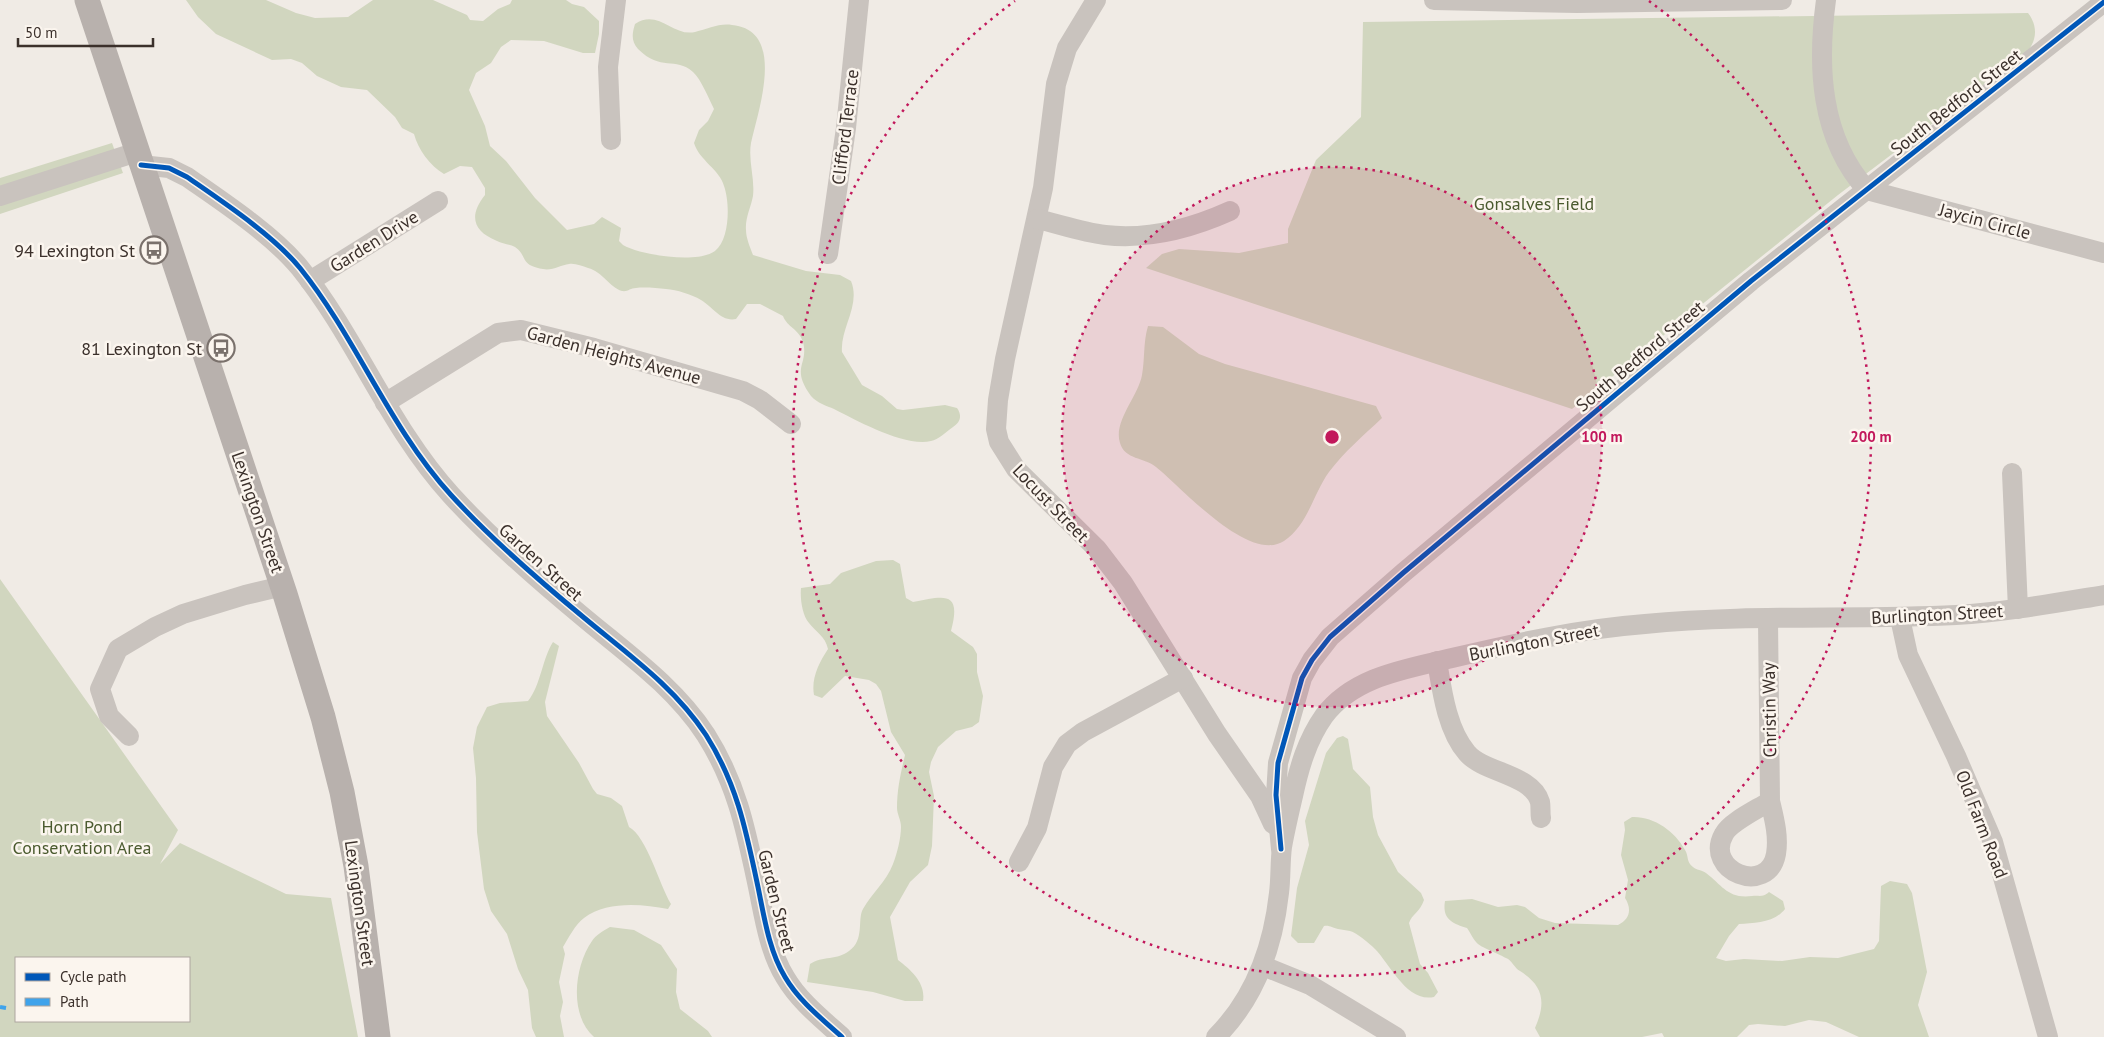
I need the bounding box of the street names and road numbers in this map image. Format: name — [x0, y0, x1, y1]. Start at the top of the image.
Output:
street label: South Bedford Street — [1886, 43, 2026, 161]
street label: Clifford Terrace — [827, 68, 863, 186]
street label: Jaycin Circle — [1936, 198, 2033, 244]
street label: Garden Drive — [326, 205, 422, 277]
street label: South Bedford Street — [1571, 296, 1709, 416]
street label: Garden Heights Avenue — [524, 321, 704, 389]
street label: Lexington Street — [226, 448, 290, 576]
street label: Locust Street — [1008, 459, 1094, 547]
street label: Garden Street — [494, 518, 588, 606]
street label: Burlington Street — [1870, 599, 2004, 629]
street label: Burlington Street — [1467, 618, 1601, 666]
street label: Christin Way — [1757, 662, 1781, 758]
street label: Old Farm Road — [1951, 767, 2013, 881]
street label: Lexington Street — [340, 839, 380, 967]
street label: Garden Street — [753, 847, 801, 955]

